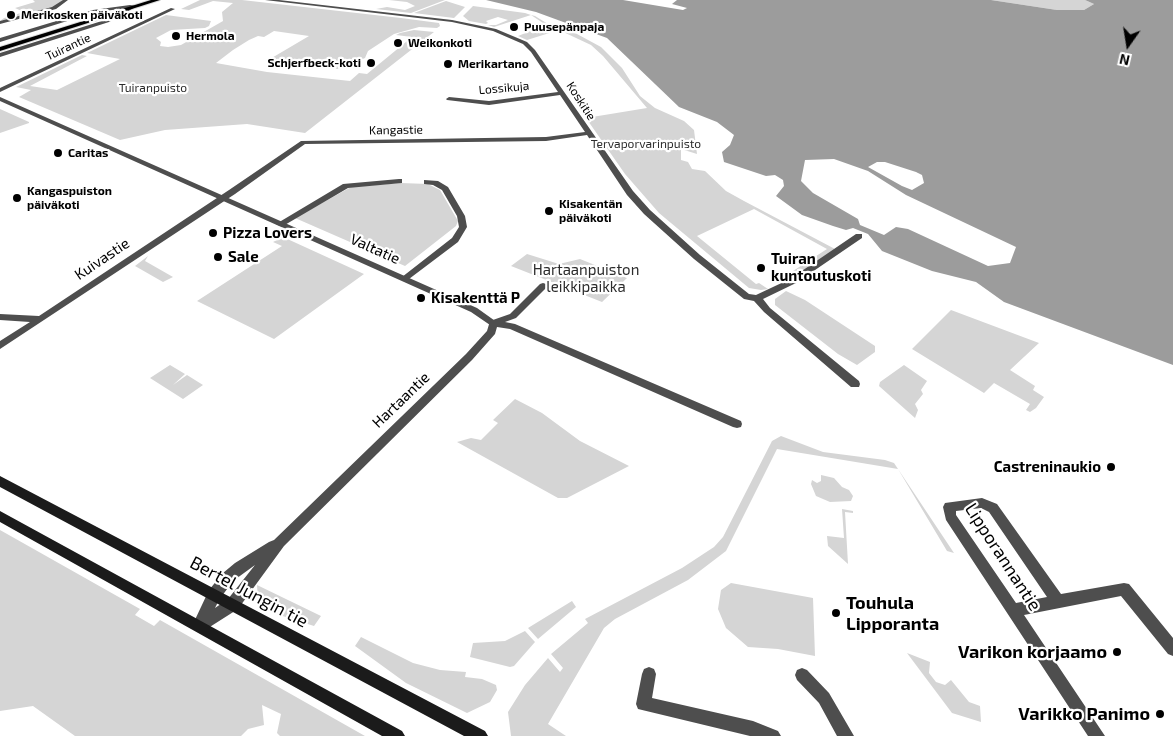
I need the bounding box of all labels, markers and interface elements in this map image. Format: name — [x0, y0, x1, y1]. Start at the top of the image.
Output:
place label: Merikosken päiväkoti — [21, 8, 143, 22]
marker: Merikosken päiväkoti — [5, 9, 17, 21]
place label: Puusepänpaja — [524, 20, 604, 34]
north arrow — [1103, 20, 1153, 70]
marker: Puusepänpaja — [508, 21, 520, 33]
place label: Hermola — [186, 29, 235, 43]
street label: Tuirantie — [43, 30, 93, 64]
marker: Hermola — [170, 30, 182, 42]
place label: Weikonkoti — [408, 36, 472, 50]
marker: Weikonkoti — [392, 37, 404, 49]
text: N — [1118, 51, 1131, 70]
place label: Schjerfbeck-koti — [267, 56, 361, 70]
marker: Schjerfbeck-koti — [365, 57, 377, 69]
place label: Merikartano — [458, 57, 529, 71]
marker: Merikartano — [442, 58, 454, 70]
street label: Lossikuja — [478, 79, 530, 97]
street label: Koskitie — [563, 79, 599, 123]
park label: Tuiranpuisto — [119, 81, 187, 95]
street label: Kangastie — [369, 122, 423, 138]
park label: Tervaporvarinpuisto — [591, 137, 701, 151]
place label: Caritas — [68, 146, 108, 160]
marker: Caritas — [52, 147, 64, 159]
place label: Kangaspuiston päiväkoti — [27, 184, 112, 212]
marker: Kangaspuiston päiväkoti — [11, 192, 23, 204]
place label: Kisakentän päiväkoti — [559, 197, 623, 225]
marker: Kisakentän päiväkoti — [543, 205, 555, 217]
place label: Pizza Lovers — [223, 224, 312, 242]
marker: Pizza Lovers — [207, 227, 219, 239]
street label: Valtatie — [347, 230, 403, 268]
street label: Kuivastie — [71, 234, 133, 284]
place label: Sale — [228, 248, 259, 266]
place label: Tuiran kuntoutuskoti — [771, 250, 871, 285]
marker: Sale — [212, 251, 224, 263]
park label: Hartaanpuiston leikkipaikka — [533, 261, 639, 296]
marker: Tuiran kuntoutuskoti — [755, 262, 767, 274]
place label: Kisakenttä P — [431, 289, 520, 307]
marker: Kisakenttä P — [415, 292, 427, 304]
street label: Hartaantie — [369, 368, 433, 432]
place label: Castreninaukio — [994, 458, 1101, 476]
marker: Castreninaukio — [1105, 461, 1117, 473]
street label: Lipporannantie — [960, 499, 1046, 615]
street label: Bertel Jungin tie — [186, 552, 312, 632]
place label: Touhula Lipporanta — [846, 592, 939, 634]
marker: Touhula Lipporanta — [830, 607, 842, 619]
place label: Varikon korjaamo — [958, 641, 1107, 663]
marker: Varikon korjaamo — [1111, 646, 1123, 658]
place label: Varikko Panimo — [1018, 703, 1150, 725]
marker: Varikko Panimo — [1154, 708, 1166, 720]

